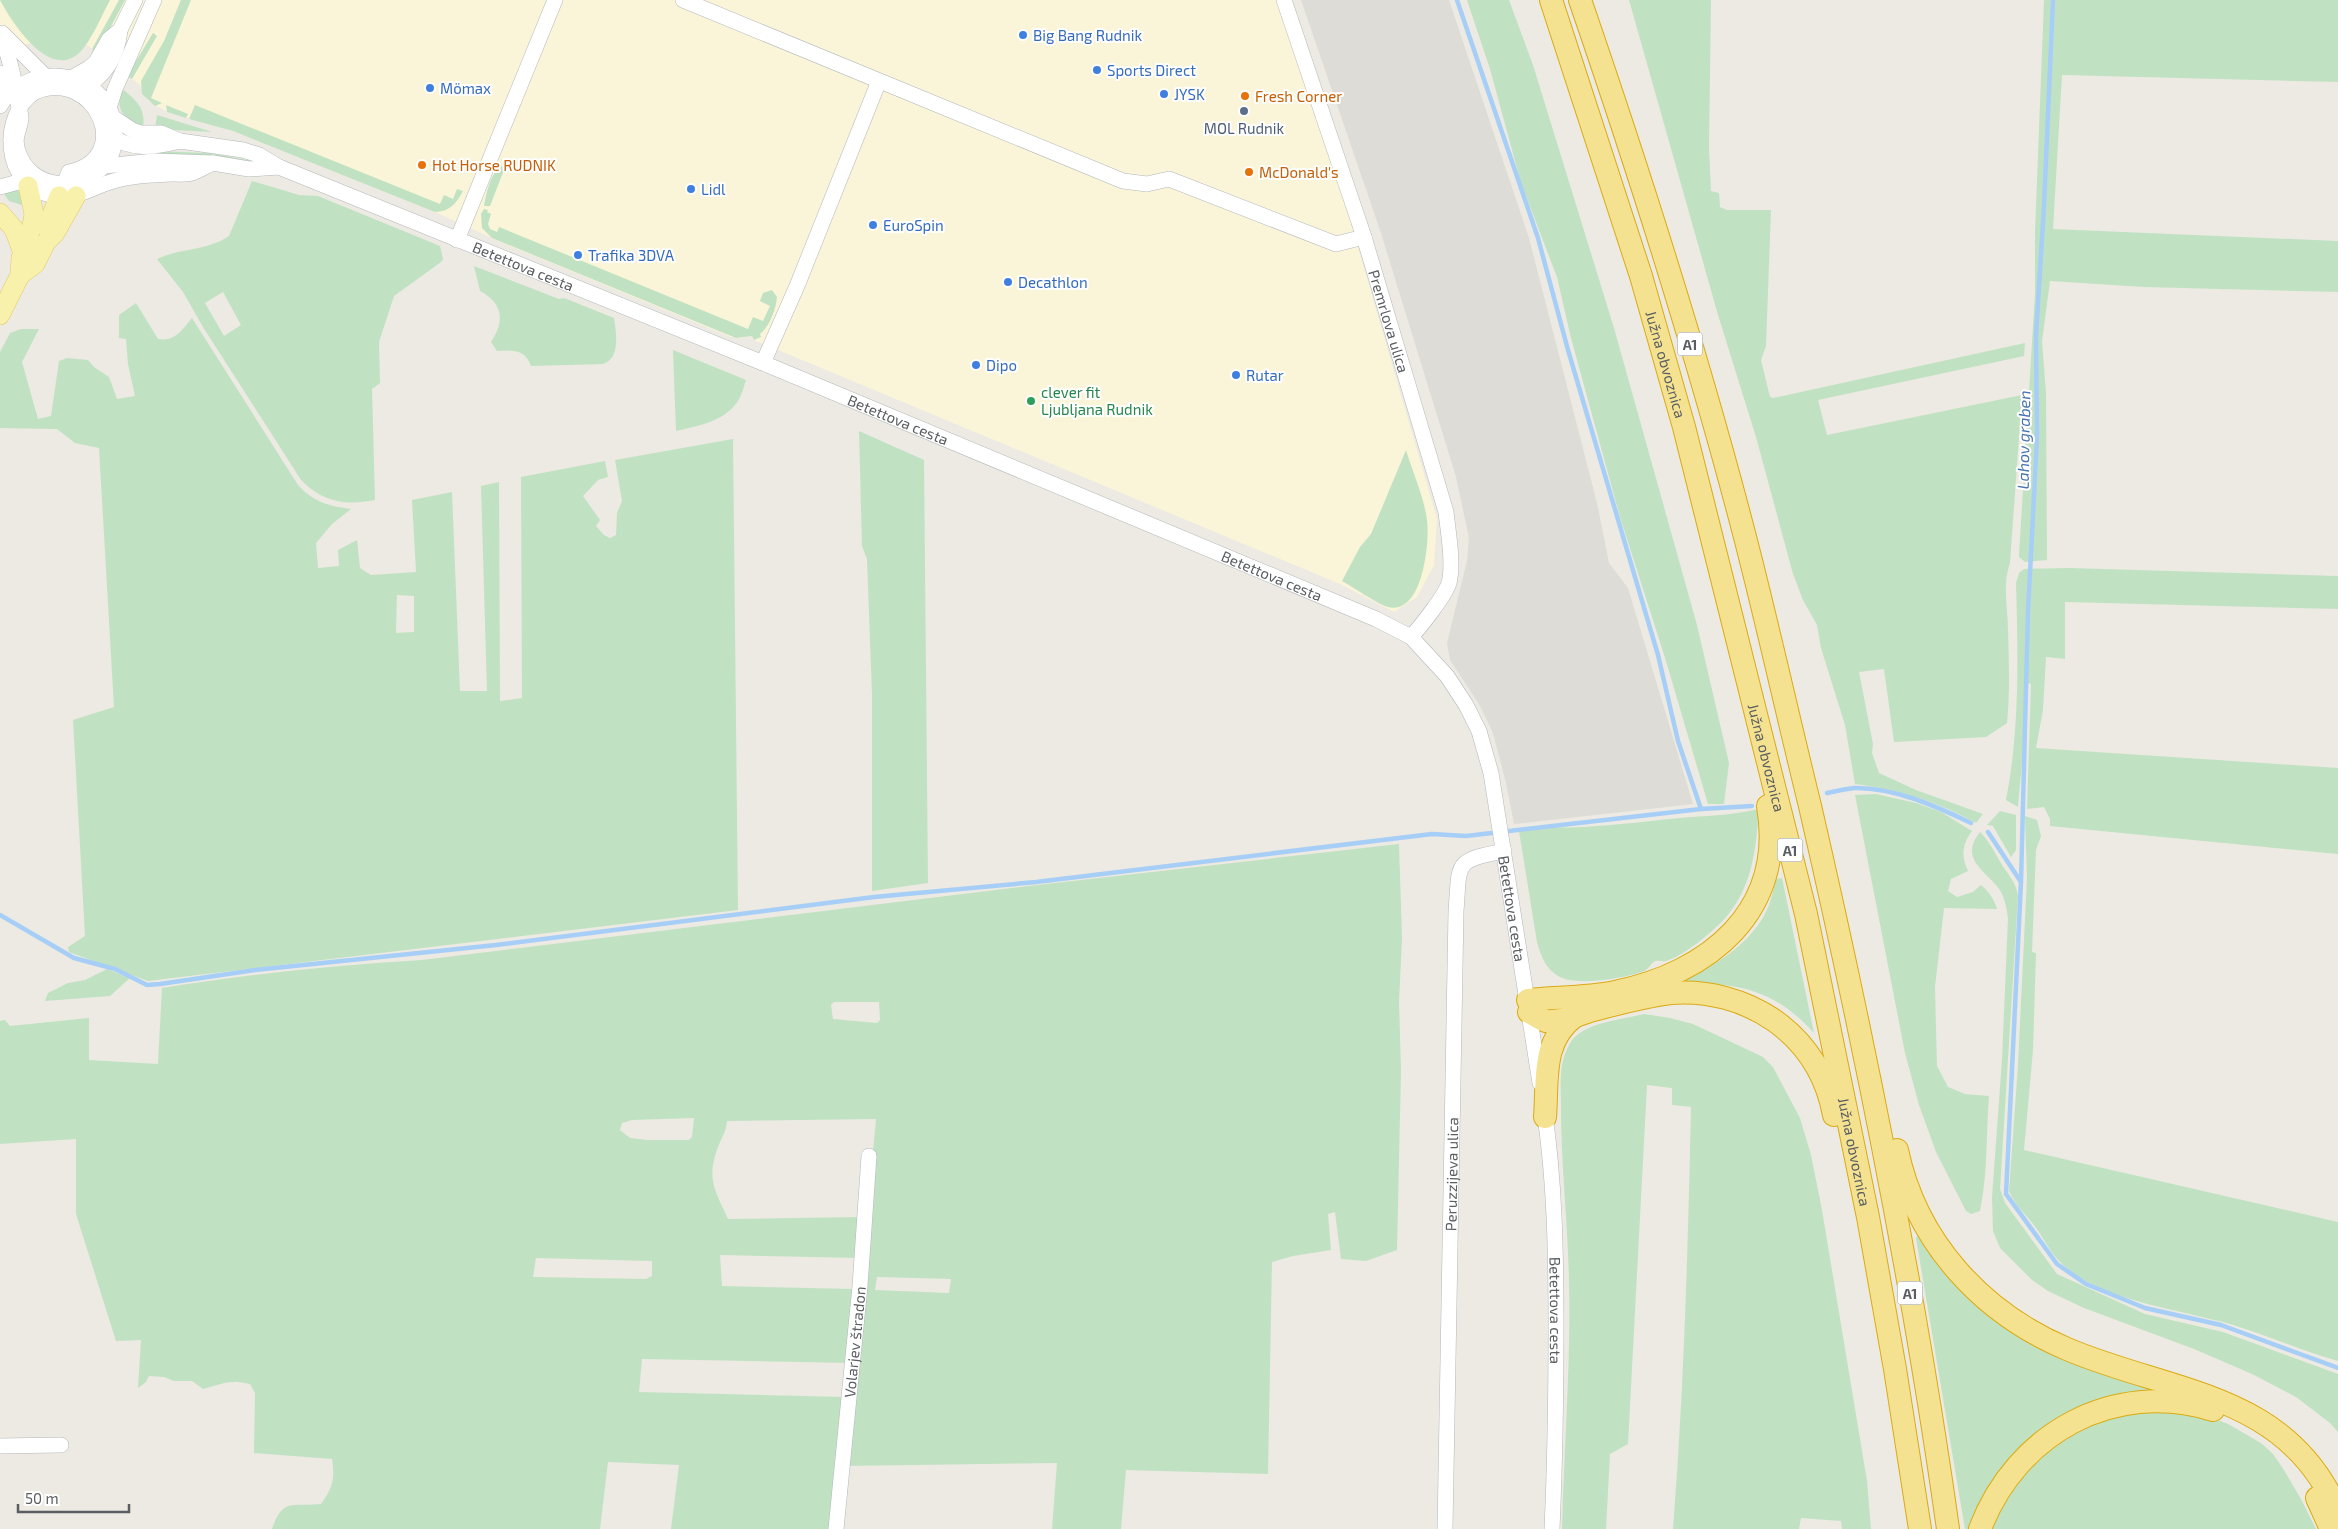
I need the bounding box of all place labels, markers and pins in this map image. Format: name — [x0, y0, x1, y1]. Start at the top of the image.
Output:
place label: Big Bang Rudnik — [1033, 26, 1143, 44]
marker: Big Bang Rudnik — [1017, 29, 1029, 41]
place label: Sports Direct — [1107, 61, 1196, 79]
marker: Sports Direct — [1091, 64, 1103, 76]
place label: Mömax — [440, 79, 491, 97]
marker: Mömax — [424, 82, 436, 94]
place label: JYSK — [1174, 85, 1205, 103]
place label: Fresh Corner — [1255, 87, 1342, 105]
marker: JYSK — [1158, 88, 1170, 100]
marker: Fresh Corner — [1239, 90, 1251, 102]
marker: MOL Rudnik — [1238, 105, 1250, 117]
place label: MOL Rudnik — [1204, 119, 1285, 137]
place label: Hot Horse RUDNIK — [432, 156, 556, 174]
marker: Hot Horse RUDNIK — [416, 159, 428, 171]
place label: McDonald's — [1259, 163, 1339, 181]
marker: McDonald's — [1243, 166, 1255, 178]
place label: Lidl — [701, 180, 726, 198]
marker: Lidl — [685, 183, 697, 195]
place label: EuroSpin — [883, 216, 944, 234]
marker: EuroSpin — [867, 219, 879, 231]
place label: Trafika 3DVA — [588, 246, 675, 264]
marker: Trafika 3DVA — [572, 249, 584, 261]
place label: Decathlon — [1018, 273, 1088, 291]
marker: Decathlon — [1002, 276, 1014, 288]
place label: Dipo — [986, 356, 1017, 374]
marker: Dipo — [970, 359, 982, 371]
place label: Rutar — [1246, 366, 1284, 384]
marker: Rutar — [1230, 369, 1242, 381]
place label: clever fit Ljubljana Rudnik — [1041, 383, 1153, 419]
marker: clever fit Ljubljana Rudnik — [1025, 395, 1037, 407]

